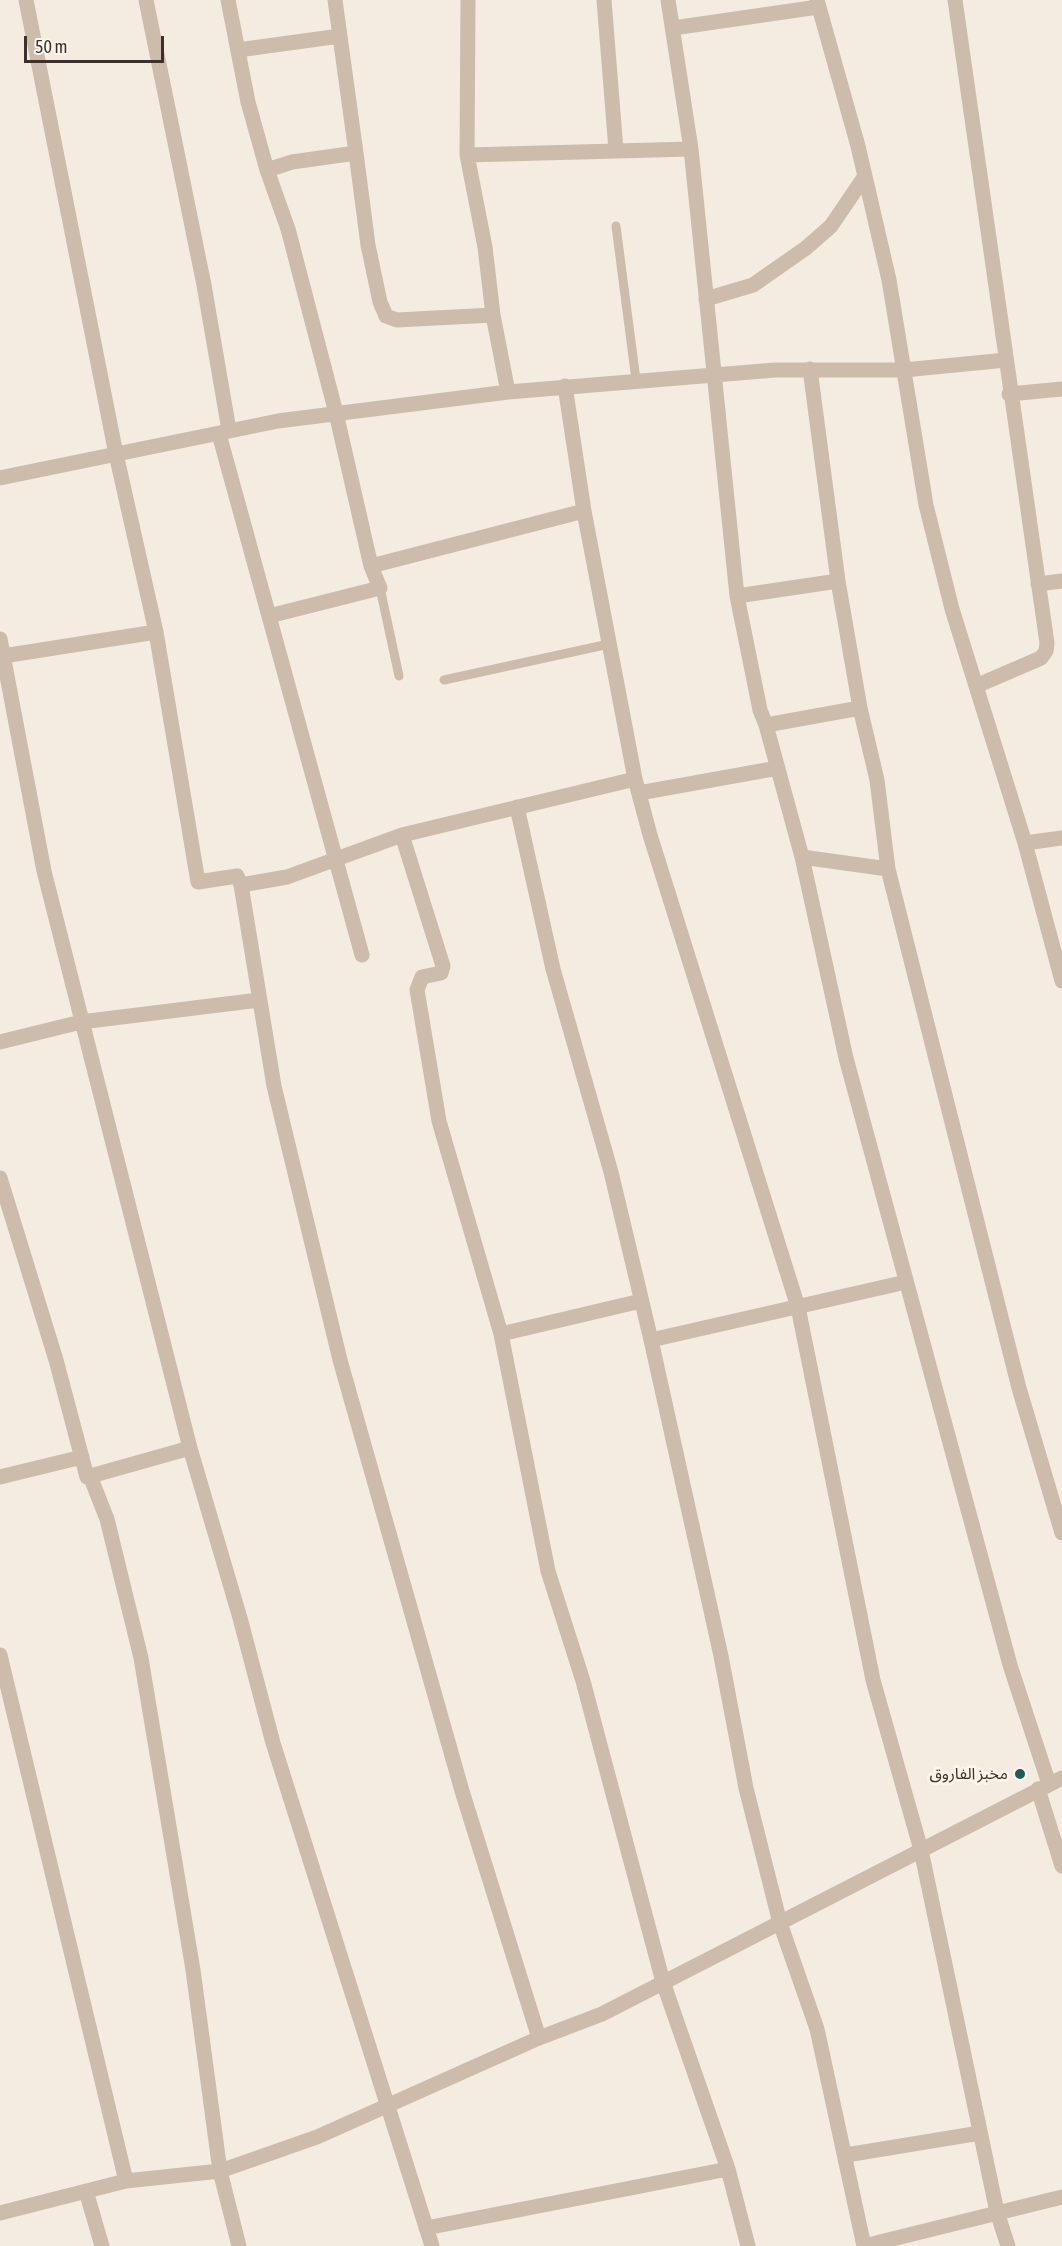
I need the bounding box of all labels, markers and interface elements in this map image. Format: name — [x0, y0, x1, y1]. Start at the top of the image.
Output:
scale bar — [27, 24, 166, 62]
text: 50 m — [35, 36, 67, 57]
place label: مخبز الفاروق — [929, 1764, 1008, 1784]
marker: مخبز الفاروق — [1013, 1767, 1027, 1781]

